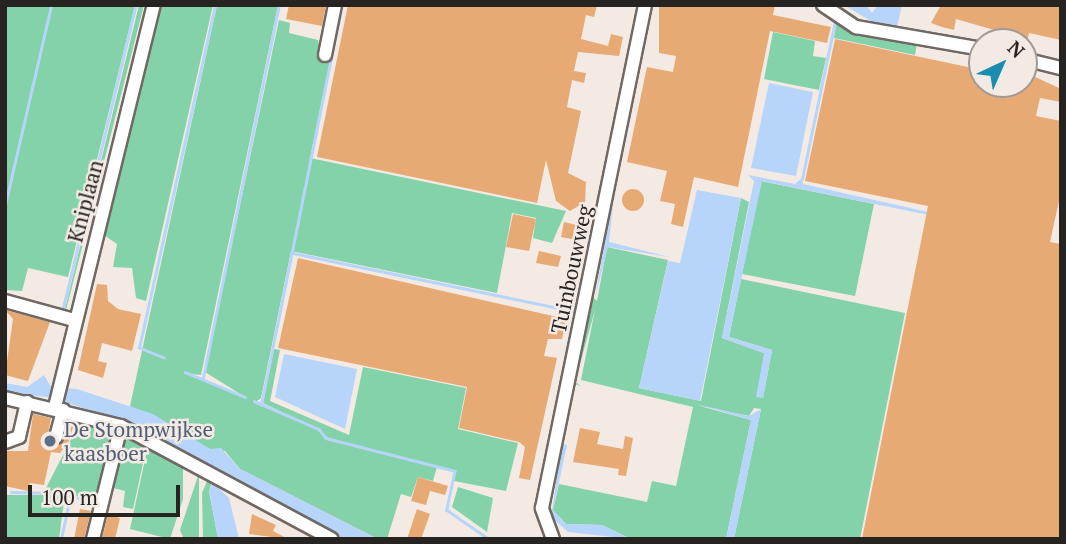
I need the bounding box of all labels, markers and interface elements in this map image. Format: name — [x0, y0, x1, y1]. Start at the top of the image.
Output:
north arrow — [968, 28, 1038, 98]
text: N — [1003, 35, 1030, 63]
street label: Kniplaan — [62, 157, 108, 245]
street label: Tuinbouwweg — [545, 202, 597, 336]
place label: De Stompwijkse kaasboer — [64, 416, 213, 466]
marker: De Stompwijkse kaasboer — [42, 433, 58, 449]
scale bar — [32, 470, 184, 514]
text: 100 m — [41, 483, 98, 511]

